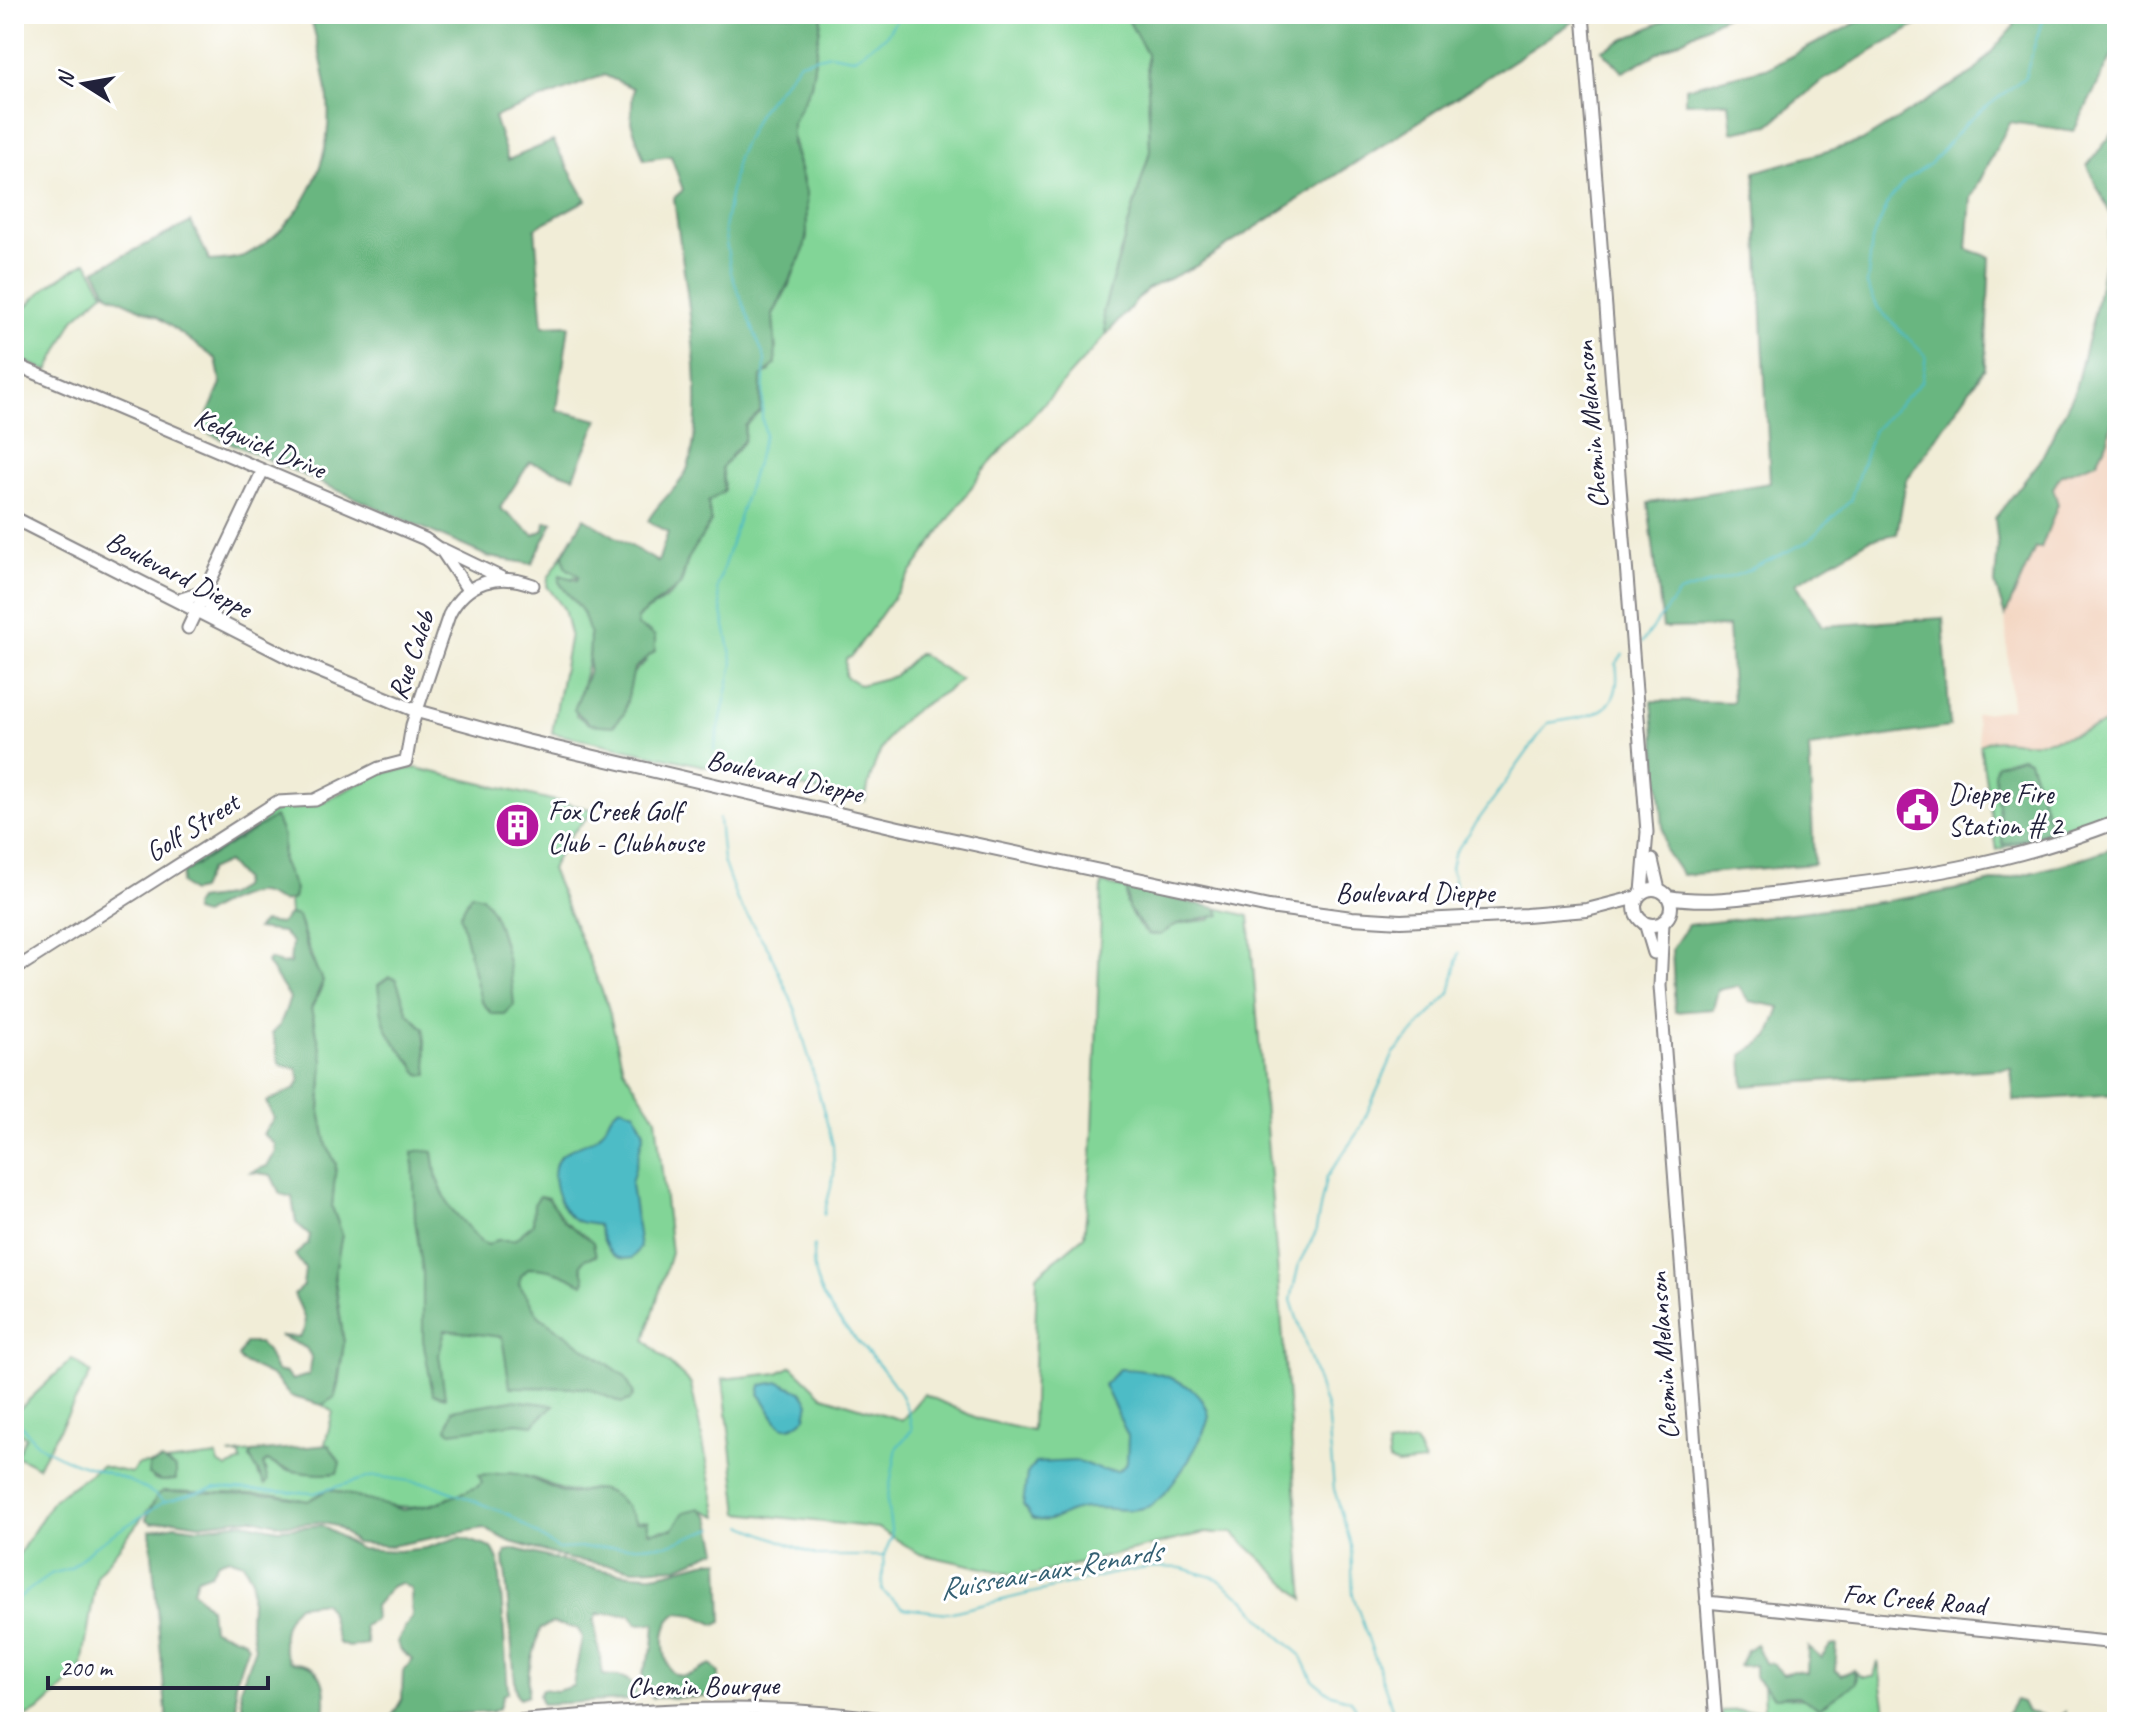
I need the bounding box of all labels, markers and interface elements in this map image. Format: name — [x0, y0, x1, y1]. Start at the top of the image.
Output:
north arrow — [44, 44, 124, 124]
text: N — [50, 68, 81, 90]
street label: Chemin Melanson — [1566, 338, 1616, 510]
street label: Kedgwick Drive — [189, 400, 333, 487]
street label: Boulevard Dieppe — [100, 522, 259, 626]
street label: Rue Caleb — [380, 604, 443, 704]
street label: Boulevard Dieppe — [704, 741, 868, 811]
place label: Dieppe Fire Station # 2 — [1948, 776, 2065, 843]
street label: Golf Street — [139, 783, 248, 869]
public building icon: Dieppe Fire Station # 2 — [1893, 785, 1941, 833]
place label: Fox Creek Golf Club - Clubhouse — [548, 793, 705, 860]
building icon: Fox Creek Golf Club - Clubhouse — [493, 802, 541, 850]
street label: Boulevard Dieppe — [1336, 875, 1496, 910]
street label: Chemin Melanson — [1640, 1270, 1686, 1441]
water label: Ruisseau-aux-Renards — [936, 1531, 1169, 1608]
street label: Fox Creek Road — [1841, 1575, 1991, 1623]
scale bar — [48, 1640, 268, 1690]
text: 200 m — [60, 1653, 114, 1683]
street label: Chemin Bourque — [627, 1667, 781, 1705]

